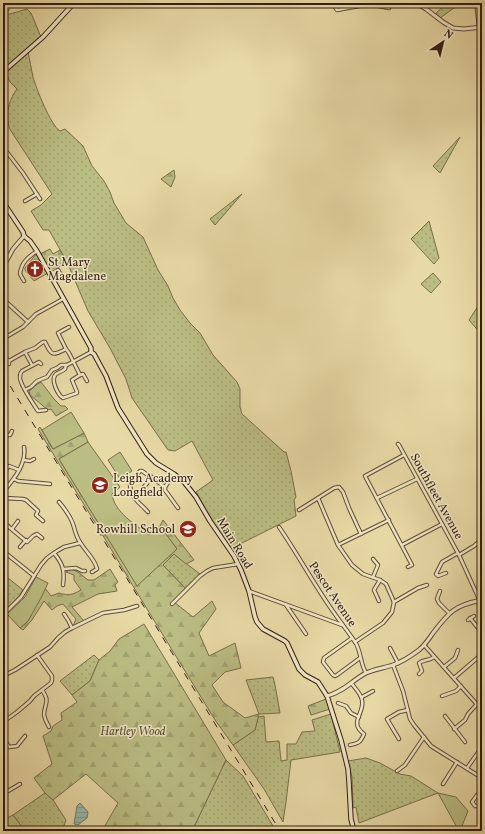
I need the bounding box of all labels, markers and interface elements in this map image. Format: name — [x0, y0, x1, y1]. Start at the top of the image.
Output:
north arrow — [423, 22, 463, 62]
text: N — [440, 27, 455, 43]
place label: St Mary Magdalene — [48, 255, 106, 285]
church icon: St Mary Magdalene — [25, 259, 45, 279]
street label: Southfleet Avenue — [406, 451, 467, 543]
place label: Leigh Academy Longfield — [113, 471, 194, 501]
school or university icon: Leigh Academy Longfield — [90, 475, 110, 495]
street label: Main Road — [212, 515, 256, 572]
school or university icon: Rowhill School — [178, 519, 198, 539]
place label: Rowhill School — [96, 522, 175, 538]
street label: Pescot Avenue — [305, 559, 360, 630]
park label: Hartley Wood — [100, 724, 166, 740]

